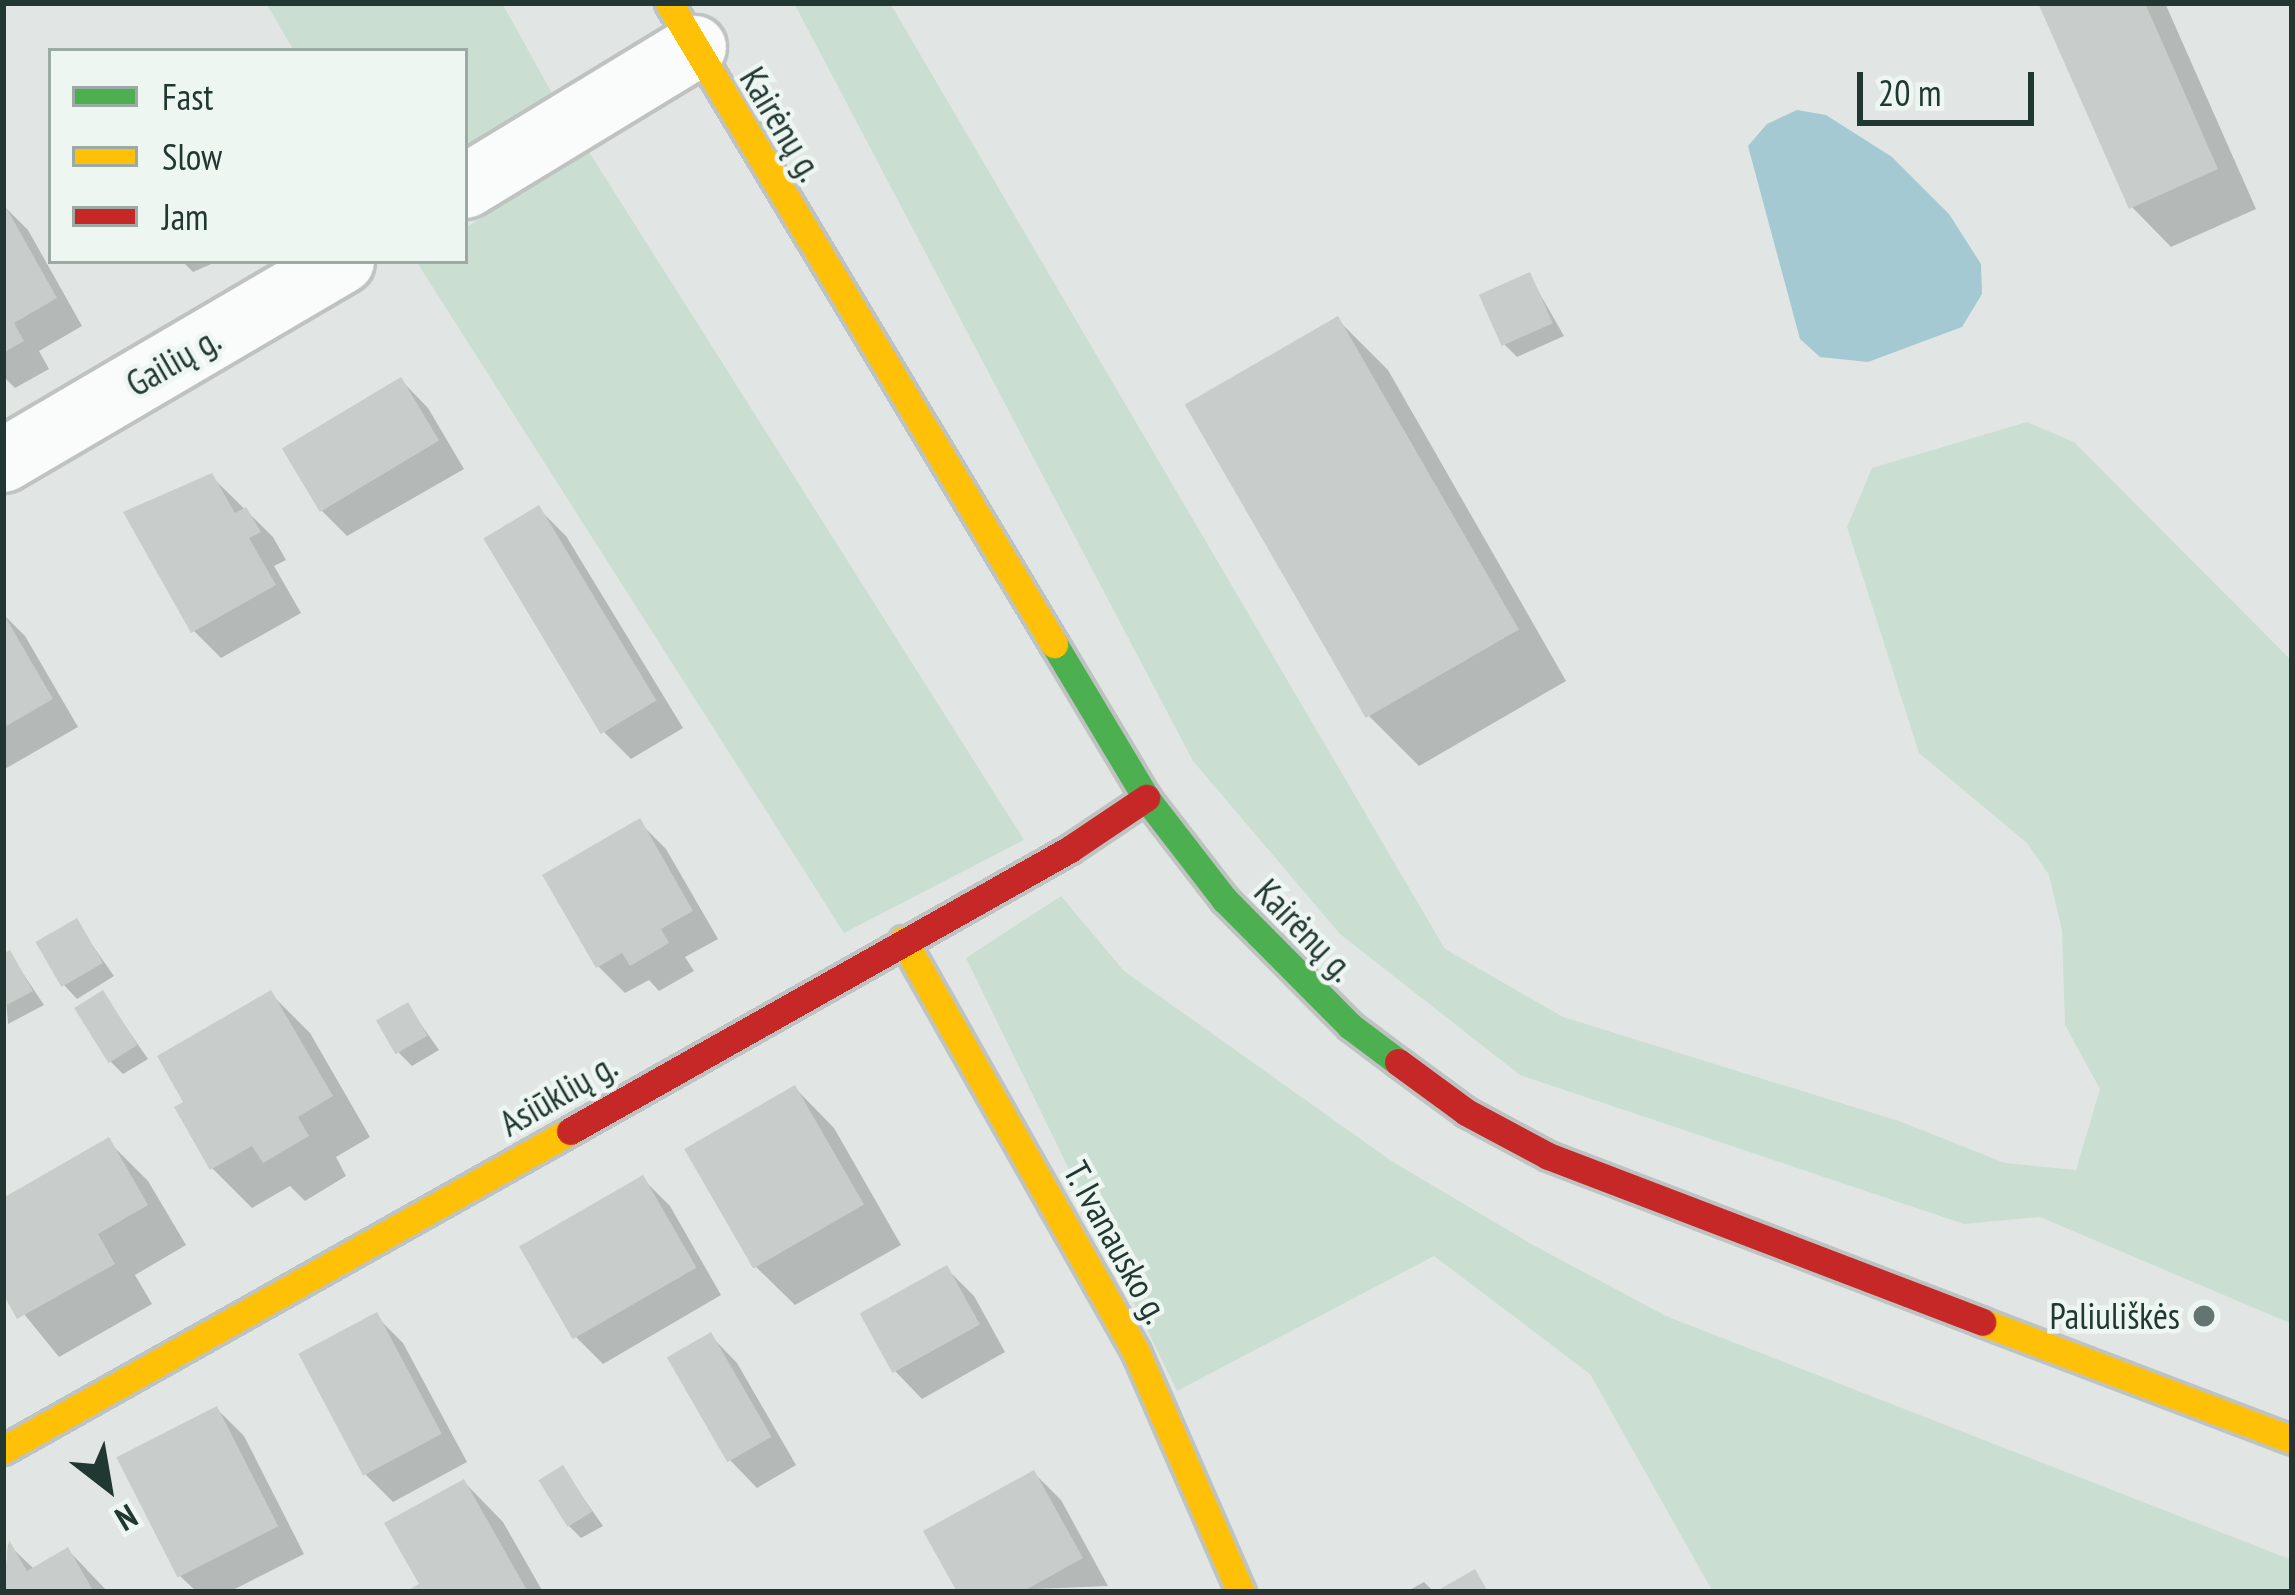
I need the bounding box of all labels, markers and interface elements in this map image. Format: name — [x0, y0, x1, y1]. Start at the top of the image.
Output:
legend — [48, 48, 468, 264]
scale bar — [1863, 48, 2040, 122]
street label: Kairėnų g. — [731, 59, 833, 189]
text: 20 m — [1878, 69, 1941, 116]
text: Fast — [162, 73, 213, 120]
text: Slow — [162, 133, 222, 180]
text: Jam — [162, 193, 209, 240]
street label: Gailių g. — [118, 317, 228, 405]
street label: Kairėnų g. — [1246, 870, 1364, 990]
street label: Asiūklių g. — [492, 1043, 624, 1145]
street label: T. Ivanausko g. — [1054, 1153, 1180, 1331]
place label: Paliuliškės — [2050, 1294, 2180, 1338]
marker: Paliuliškės — [2191, 1303, 2217, 1329]
north arrow — [48, 1427, 168, 1547]
text: N — [108, 1495, 146, 1541]

